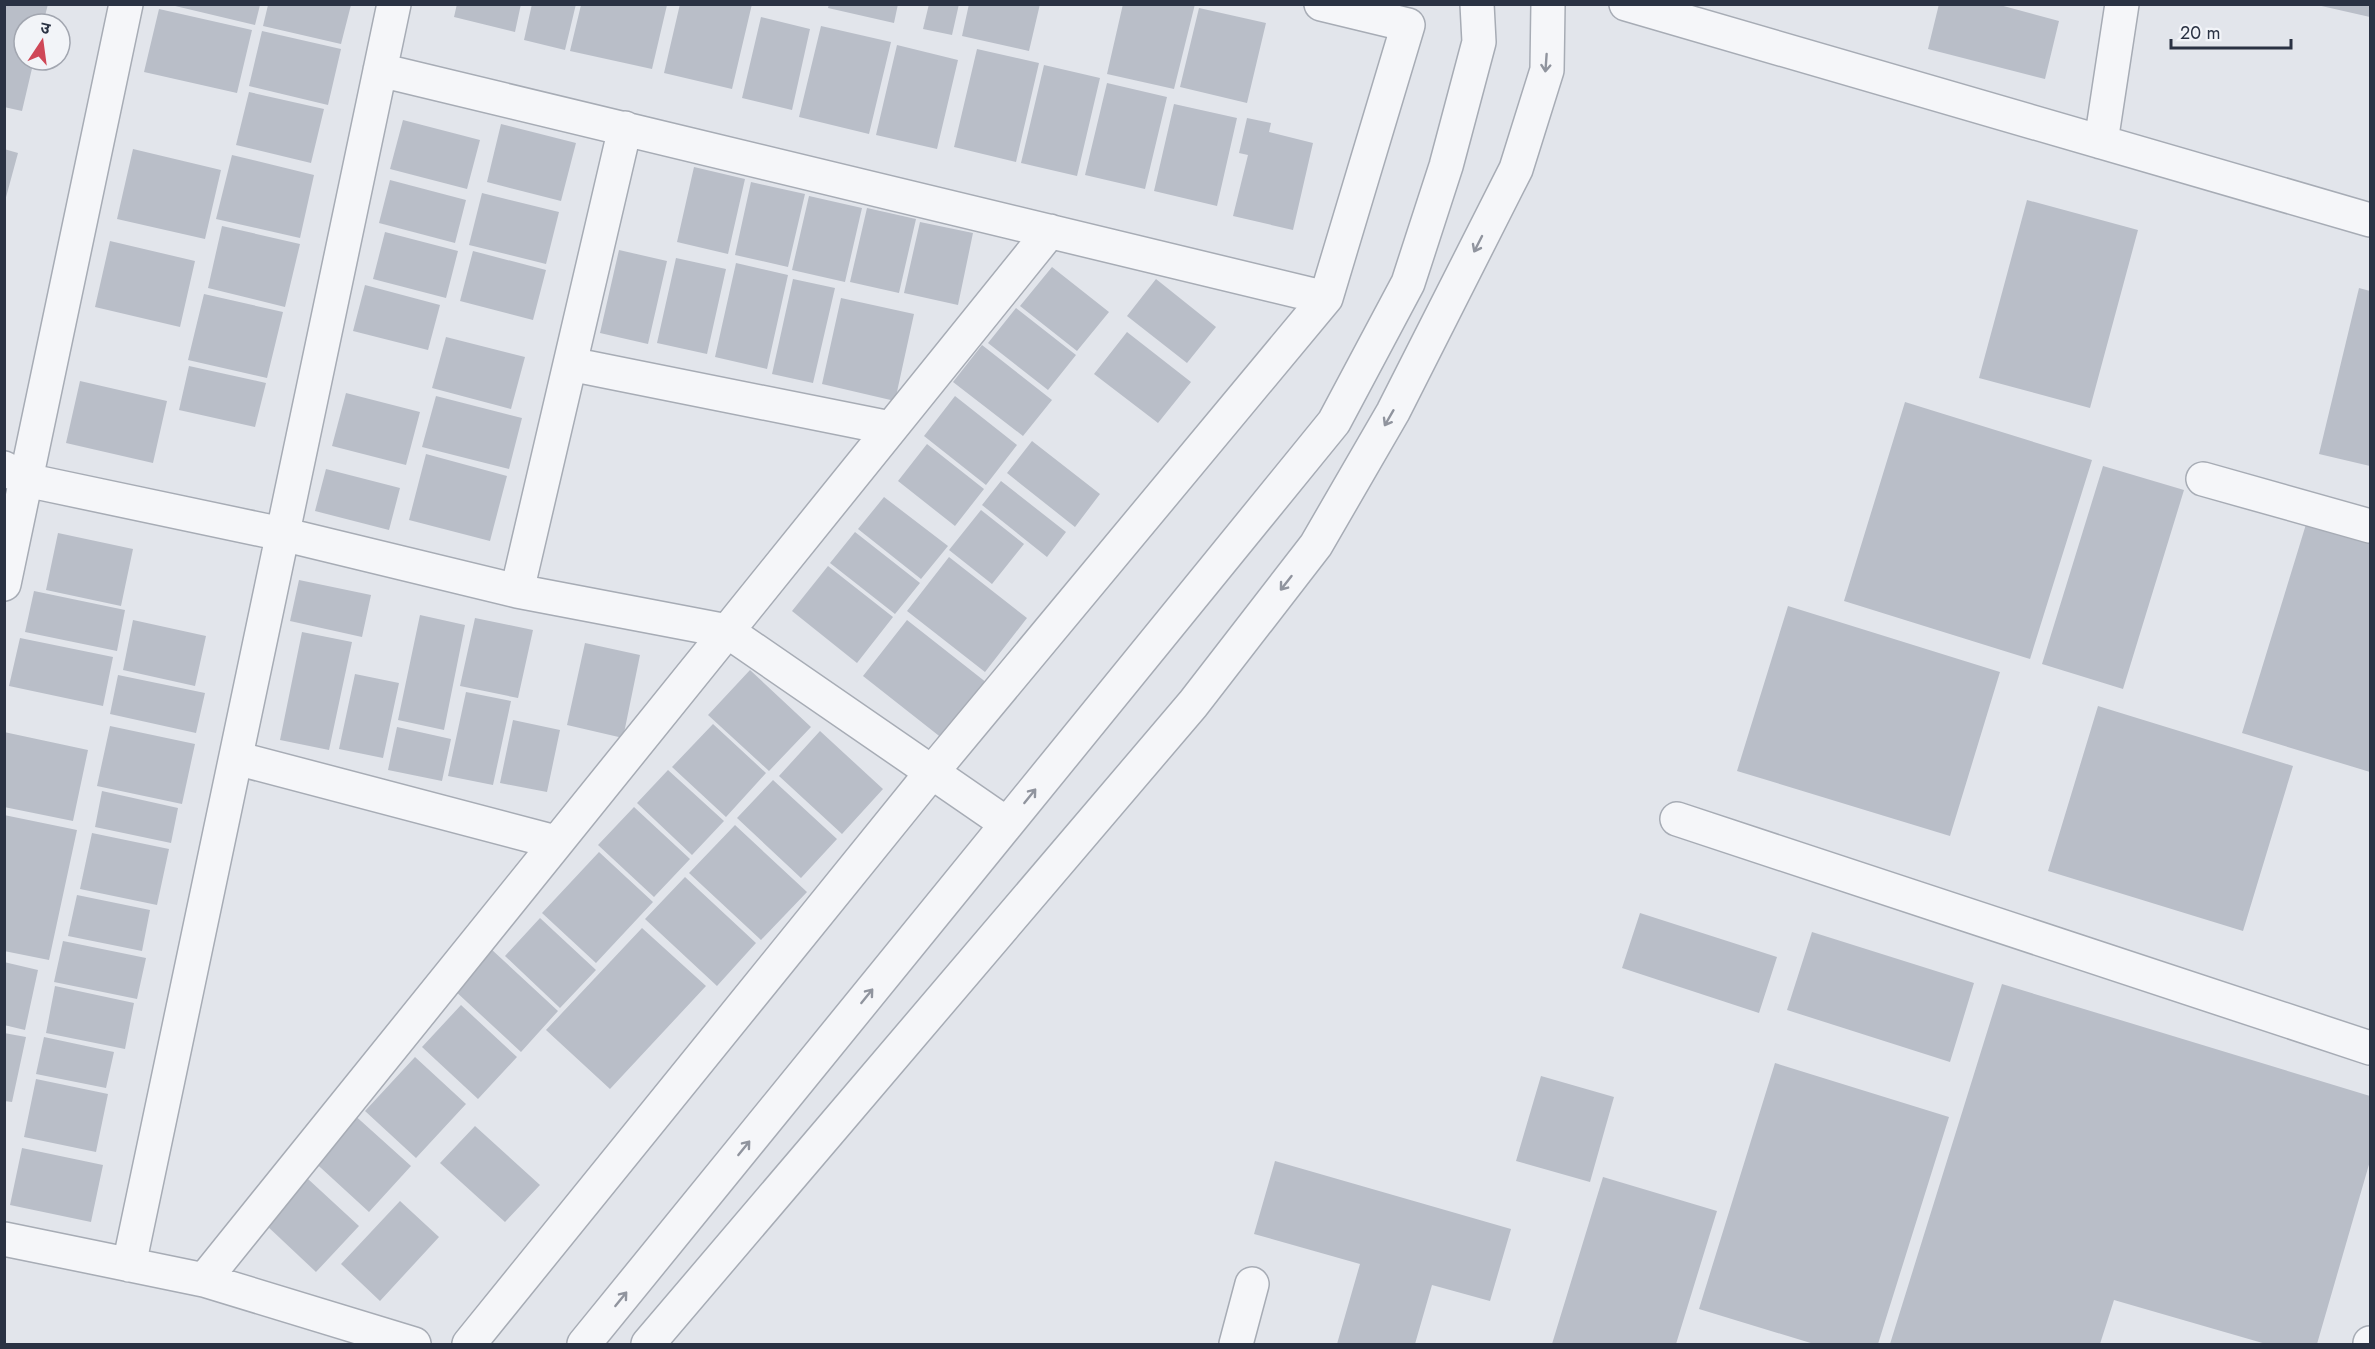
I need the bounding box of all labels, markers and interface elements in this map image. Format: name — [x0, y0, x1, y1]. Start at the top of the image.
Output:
north arrow — [12, 12, 72, 72]
scale bar — [2171, 12, 2291, 50]
text: उ — [38, 16, 53, 40]
text: 20 m — [2180, 20, 2220, 46]
one-way arrow — [1541, 52, 1552, 72]
one-way arrow — [1472, 235, 1483, 253]
one-way arrow — [1383, 409, 1395, 426]
one-way arrow — [1280, 575, 1293, 591]
one-way arrow — [1023, 788, 1036, 804]
one-way arrow — [860, 989, 874, 1004]
one-way arrow — [738, 1140, 751, 1156]
one-way arrow — [615, 1291, 628, 1307]

